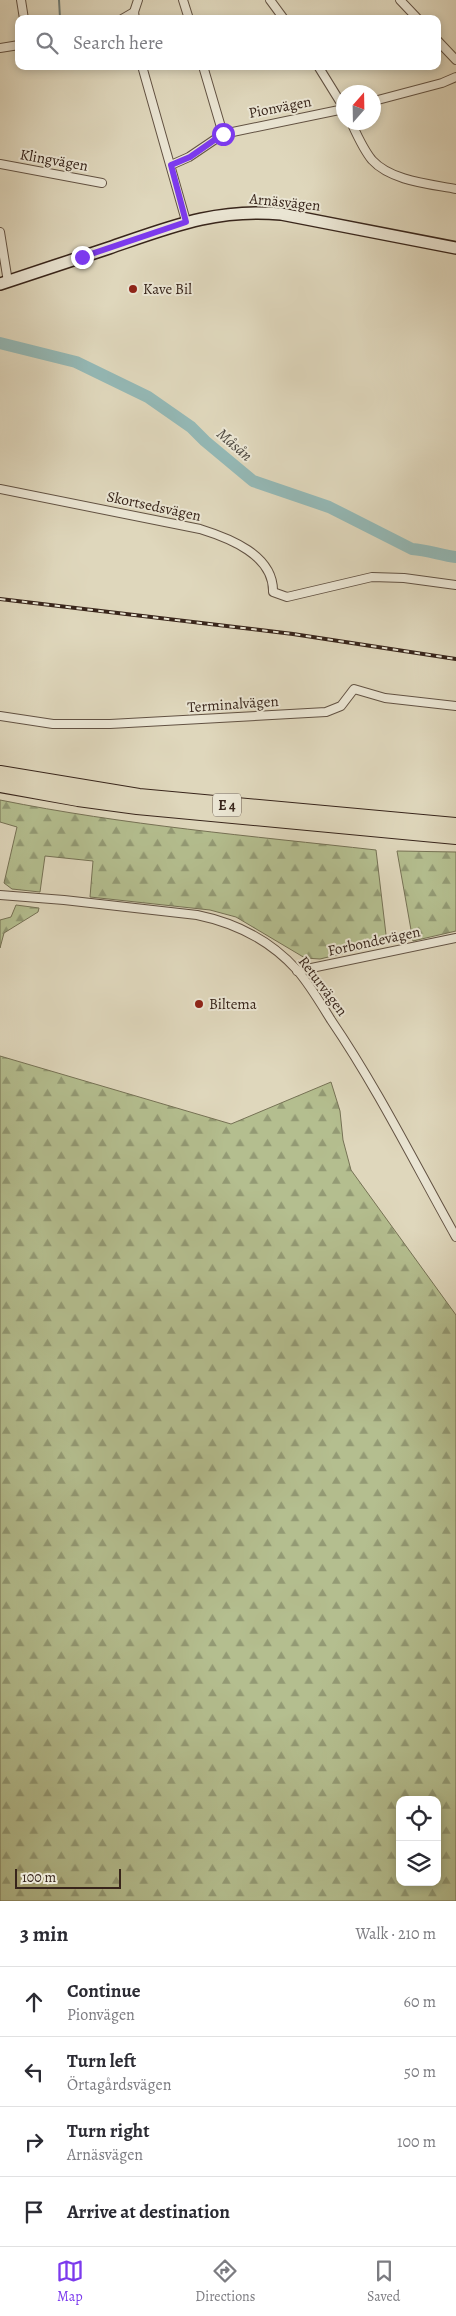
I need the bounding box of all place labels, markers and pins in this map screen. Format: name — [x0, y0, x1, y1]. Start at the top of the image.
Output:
place label: Kave Bil — [143, 279, 192, 299]
marker: Kave Bil — [127, 283, 139, 295]
place label: Biltema — [209, 994, 257, 1014]
marker: Biltema — [193, 998, 205, 1010]

